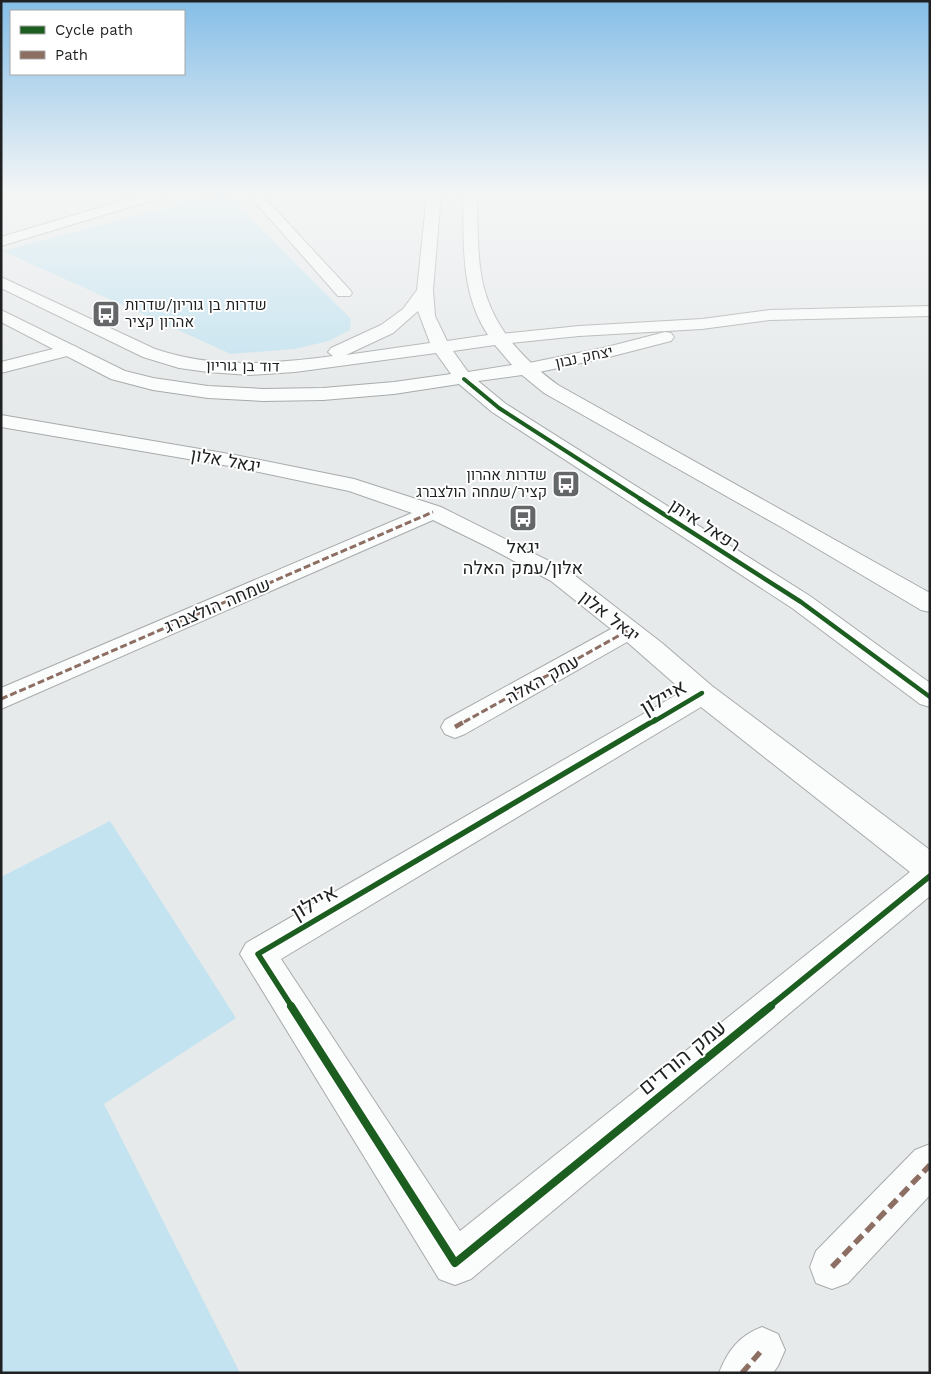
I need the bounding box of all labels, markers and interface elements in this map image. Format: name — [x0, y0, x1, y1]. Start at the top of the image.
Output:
legend — [10, 10, 185, 75]
text: Cycle path — [55, 21, 133, 39]
text: Path — [55, 46, 88, 64]
place label: שדרות בן גוריון/שדרות אהרון קציר — [125, 296, 267, 331]
bus stop icon: שדרות בן גוריון/שדרות אהרון קציר — [91, 299, 121, 329]
street label: יצחק נבון — [554, 342, 614, 372]
street label: דוד בן גוריון — [206, 356, 280, 376]
street label: יגאל אלון — [189, 444, 263, 476]
place label: שדרות אהרון קציר/שמחה הולצברג — [416, 466, 547, 501]
bus stop icon: שדרות אהרון קציר/שמחה הולצברג — [551, 469, 581, 499]
street label: רפאל איתן — [666, 494, 744, 556]
bus stop icon: יגאל אלון/עמק האלה — [508, 503, 538, 533]
place label: יגאל אלון/עמק האלה — [463, 536, 583, 578]
street label: שמחה הולצברג — [161, 573, 273, 637]
street label: יגאל אלון — [576, 586, 644, 646]
street label: עמק האלה — [501, 650, 583, 708]
street label: איילון — [635, 674, 691, 720]
street label: איילון — [286, 879, 342, 925]
street label: עמק הורדים — [633, 1014, 731, 1100]

